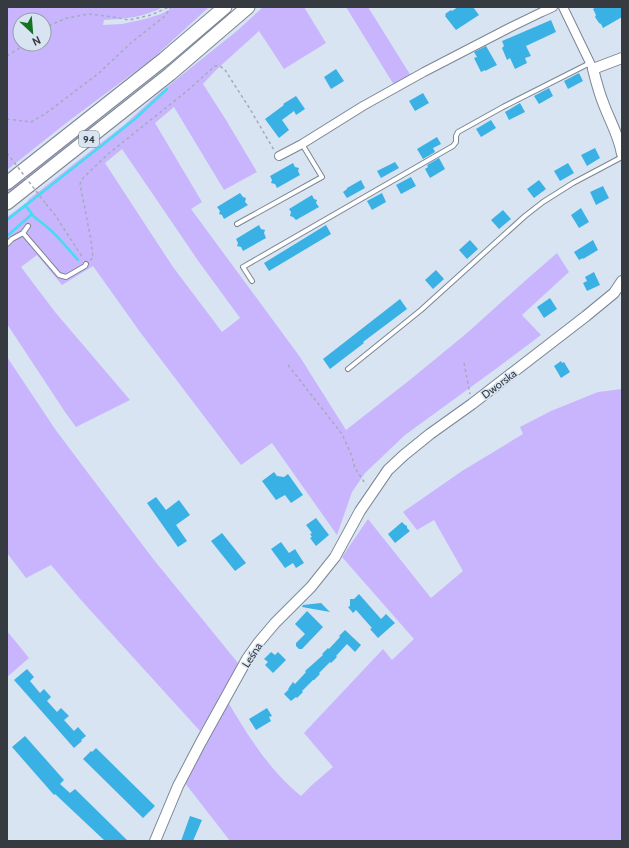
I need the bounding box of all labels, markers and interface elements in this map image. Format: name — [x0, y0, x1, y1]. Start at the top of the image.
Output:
north arrow — [12, 12, 52, 52]
text: N — [30, 33, 43, 49]
road number: 94 — [79, 131, 99, 147]
street label: Dworska — [479, 366, 520, 402]
street label: Leśna — [239, 639, 266, 670]

